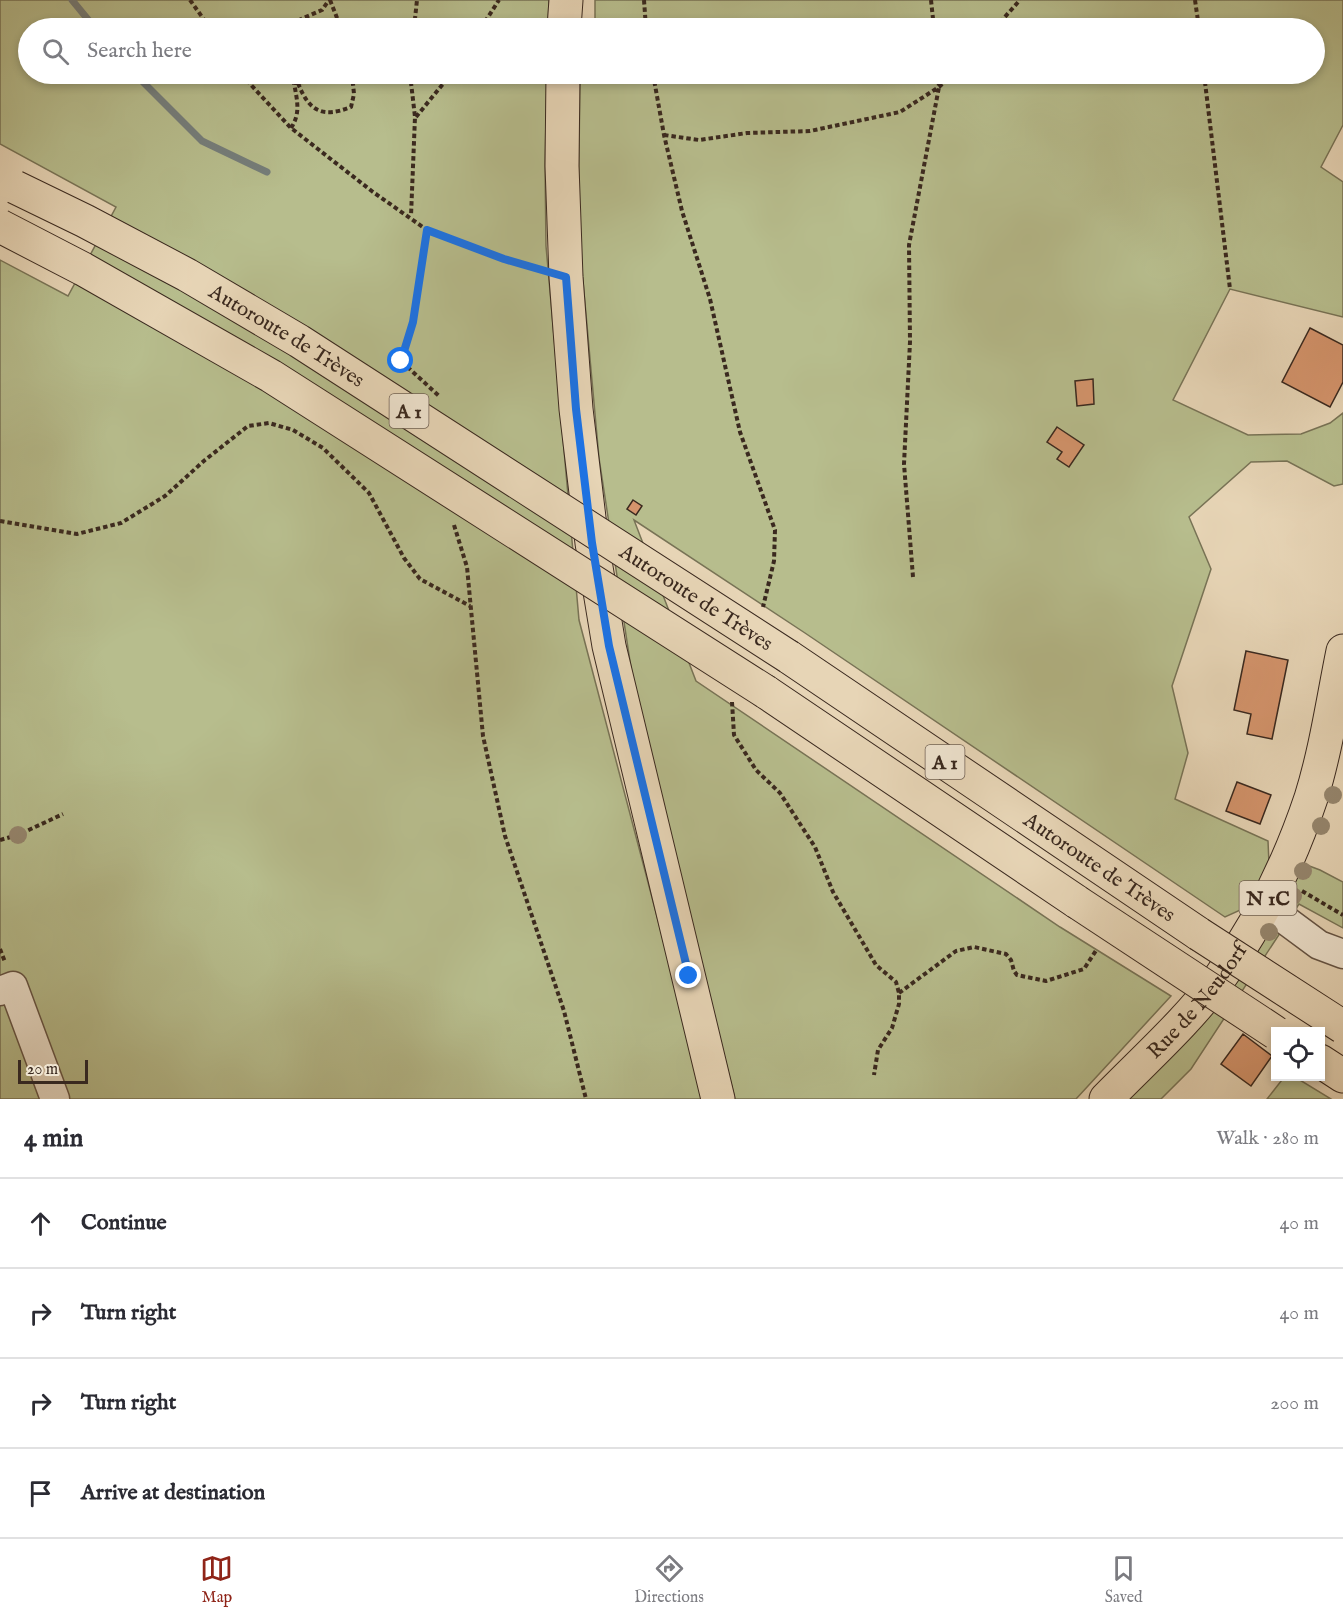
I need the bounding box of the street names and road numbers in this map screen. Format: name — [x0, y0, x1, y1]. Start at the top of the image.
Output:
street label: Autoroute de Trèves — [203, 278, 369, 395]
road number: A 1 — [390, 394, 428, 428]
street label: Autoroute de Trèves — [613, 538, 777, 658]
road number: A 1 — [926, 745, 964, 779]
street label: Autoroute de Trèves — [1017, 807, 1180, 929]
road number: N 1C — [1240, 881, 1296, 915]
street label: Rue de Neudorf — [1142, 936, 1256, 1065]

